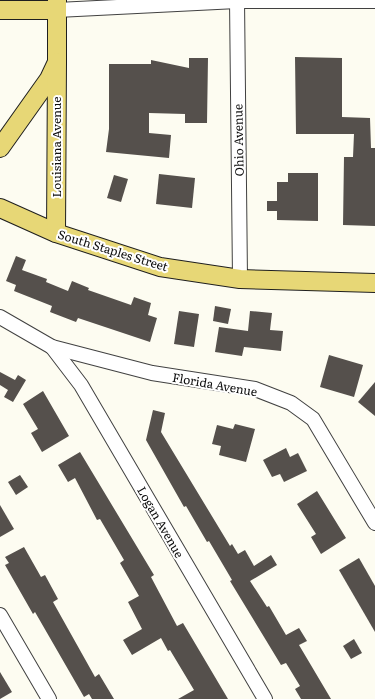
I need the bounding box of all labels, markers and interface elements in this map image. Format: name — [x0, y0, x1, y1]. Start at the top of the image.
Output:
street label: Louisiana Avenue — [47, 97, 65, 197]
street label: Ohio Avenue — [228, 104, 248, 176]
street label: South Staples Street — [56, 225, 170, 275]
street label: Florida Avenue — [171, 368, 259, 400]
street label: Logan Avenue — [133, 483, 189, 561]

